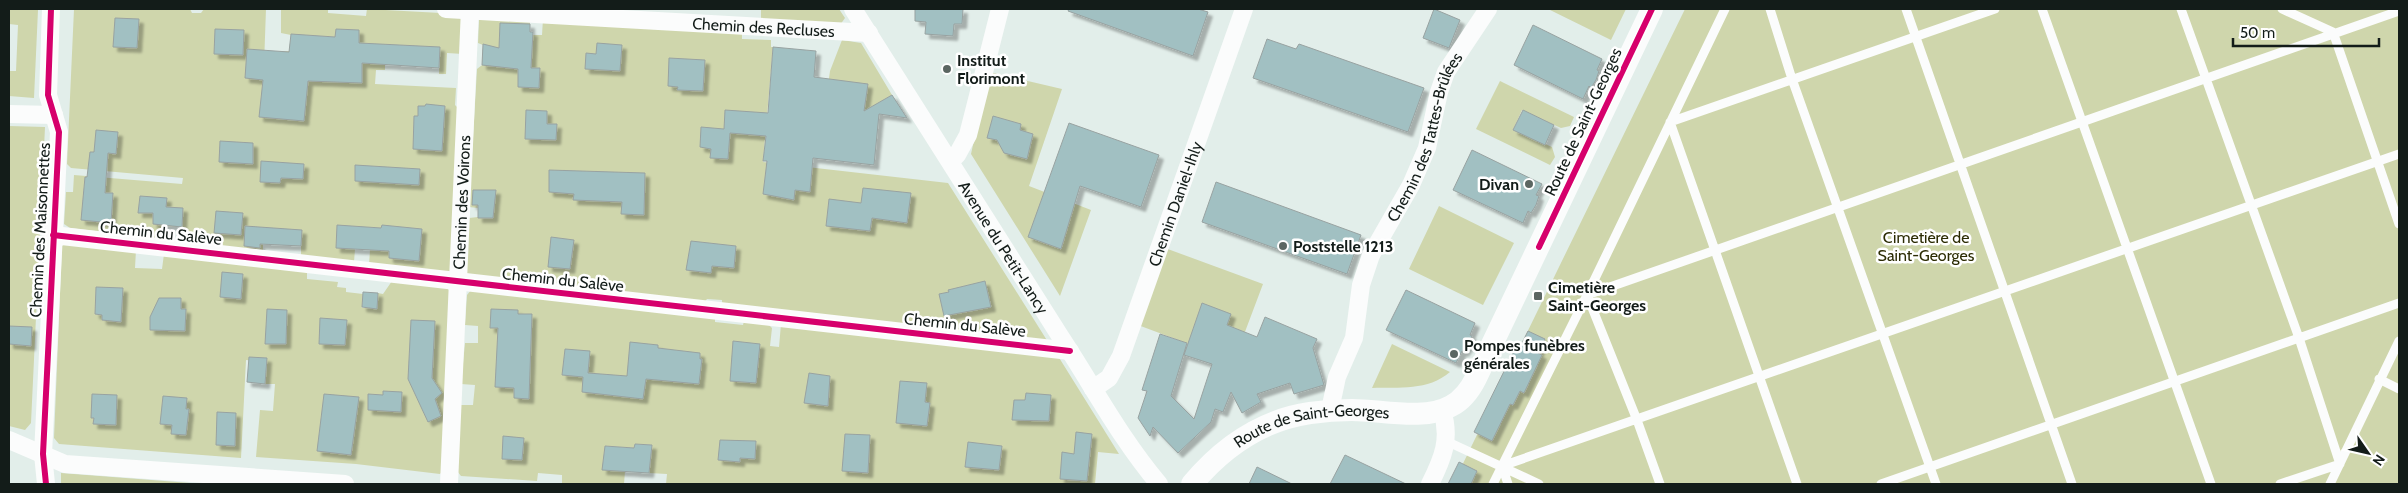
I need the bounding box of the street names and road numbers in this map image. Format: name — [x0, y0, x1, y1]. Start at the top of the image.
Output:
street label: Chemin des Recluses — [692, 13, 836, 41]
street label: Route de Saint-Georges — [1540, 45, 1626, 199]
street label: Chemin des Tattes-Brûlées — [1383, 48, 1466, 225]
street label: Chemin des Voirons — [449, 134, 474, 270]
street label: Chemin Daniel-Ihly — [1144, 139, 1206, 269]
street label: Chemin des Maisonnettes — [26, 142, 54, 318]
street label: Avenue du Petit-Lancy — [955, 177, 1053, 317]
street label: Chemin du Salève — [99, 217, 223, 249]
street label: Chemin du Salève — [501, 264, 625, 296]
street label: Chemin du Salève — [903, 309, 1027, 341]
street label: Route de Saint-Georges — [1230, 400, 1391, 451]

